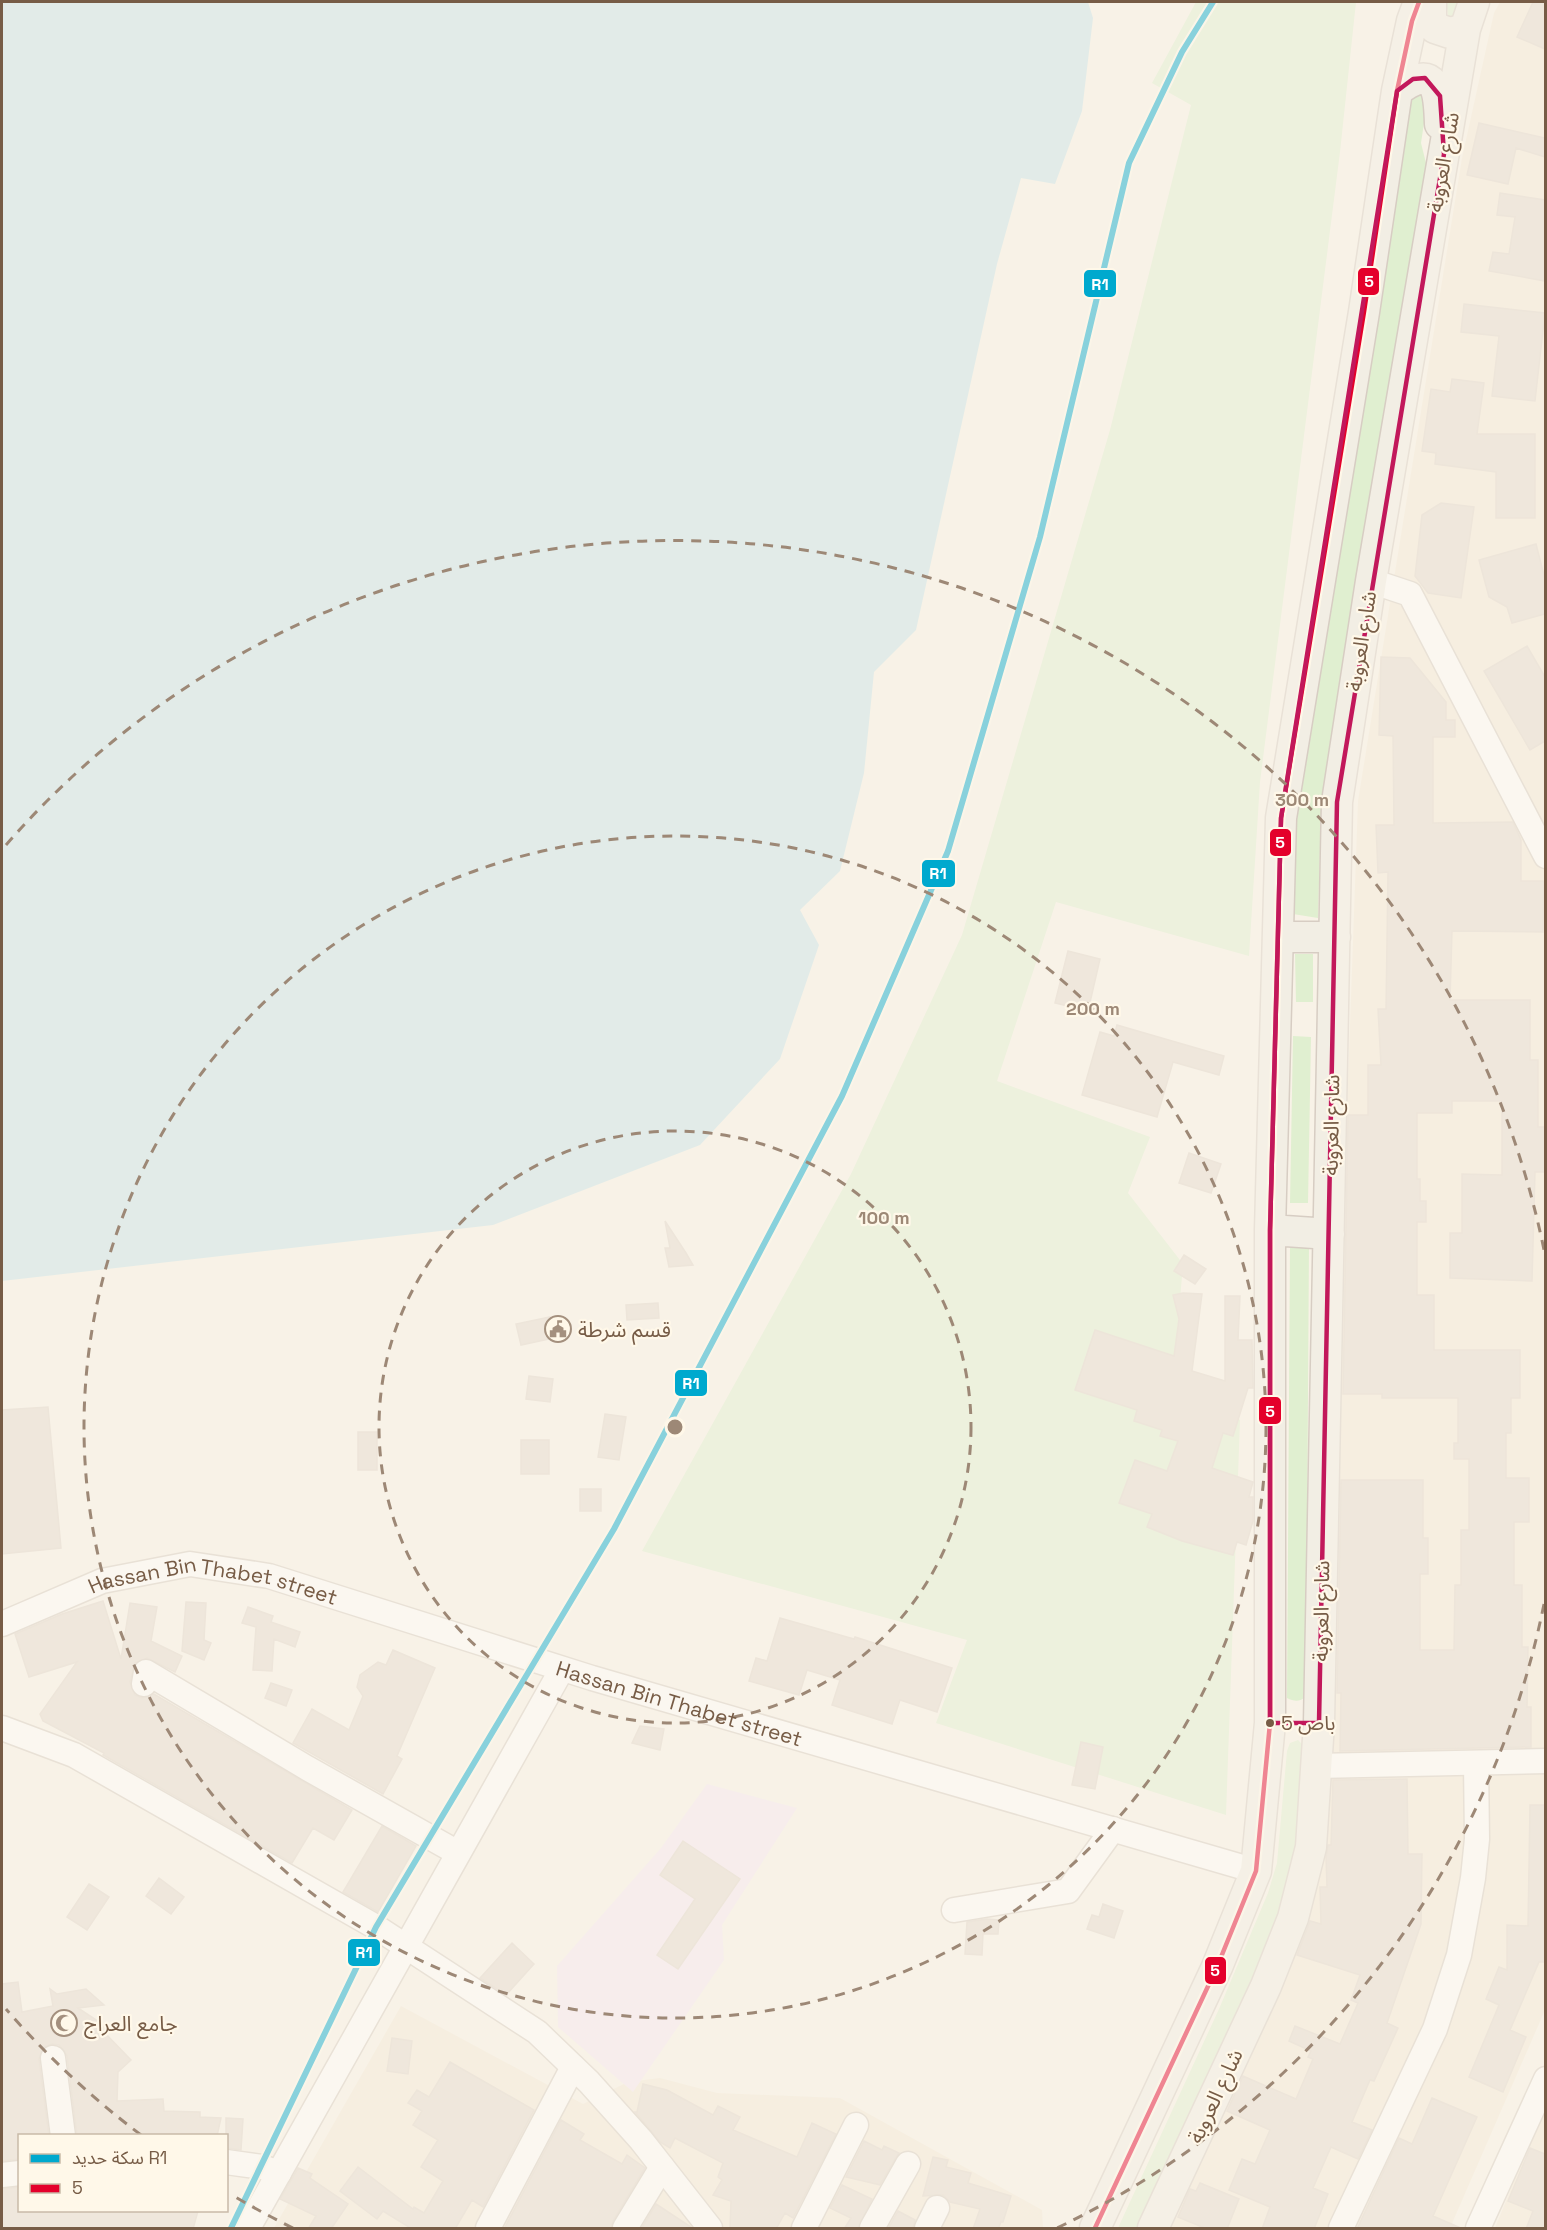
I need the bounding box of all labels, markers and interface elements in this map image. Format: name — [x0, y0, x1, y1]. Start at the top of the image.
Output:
street label: شارع العروبة — [1421, 110, 1467, 215]
line badge: 5 — [1357, 267, 1380, 296]
line badge: R1 — [1083, 269, 1117, 298]
text: 5 — [1364, 271, 1374, 292]
text: R1 — [1091, 274, 1109, 295]
street label: شارع العروبة — [1340, 589, 1384, 693]
text: 300 m — [1275, 788, 1329, 811]
line badge: 5 — [1269, 828, 1292, 857]
text: 5 — [1275, 832, 1285, 853]
line badge: R1 — [921, 859, 956, 888]
text: R1 — [929, 863, 947, 884]
text: 200 m — [1066, 997, 1120, 1020]
street label: شارع العروبة — [1317, 1074, 1347, 1176]
text: 100 m — [858, 1206, 910, 1229]
public building icon: قسم شرطة — [543, 1314, 573, 1344]
place label: قسم شرطة — [578, 1316, 671, 1345]
line badge: R1 — [674, 1369, 708, 1397]
text: R1 — [682, 1373, 700, 1394]
line badge: 5 — [1258, 1396, 1282, 1425]
text: 5 — [1265, 1401, 1275, 1422]
centre of rings — [665, 1417, 685, 1437]
street label: Hassan Bin Thabet street — [83, 1550, 341, 1610]
street label: شارع العروبة — [1307, 1560, 1337, 1662]
street label: Hassan Bin Thabet street — [553, 1654, 806, 1752]
place label: باص 5 — [1281, 1710, 1335, 1736]
marker: باص 5 — [1264, 1717, 1276, 1729]
line badge: R1 — [347, 1938, 381, 1967]
text: R1 — [355, 1942, 373, 1963]
line badge: 5 — [1204, 1956, 1227, 1985]
text: 5 — [1210, 1960, 1220, 1981]
mosque icon: جامع العراج — [49, 2008, 79, 2038]
place label: جامع العراج — [84, 2010, 178, 2039]
street label: شارع العروبة — [1181, 2044, 1250, 2148]
legend — [18, 2134, 228, 2212]
text: سكة حديد R1 — [72, 2146, 167, 2169]
text: 5 — [72, 2176, 83, 2199]

